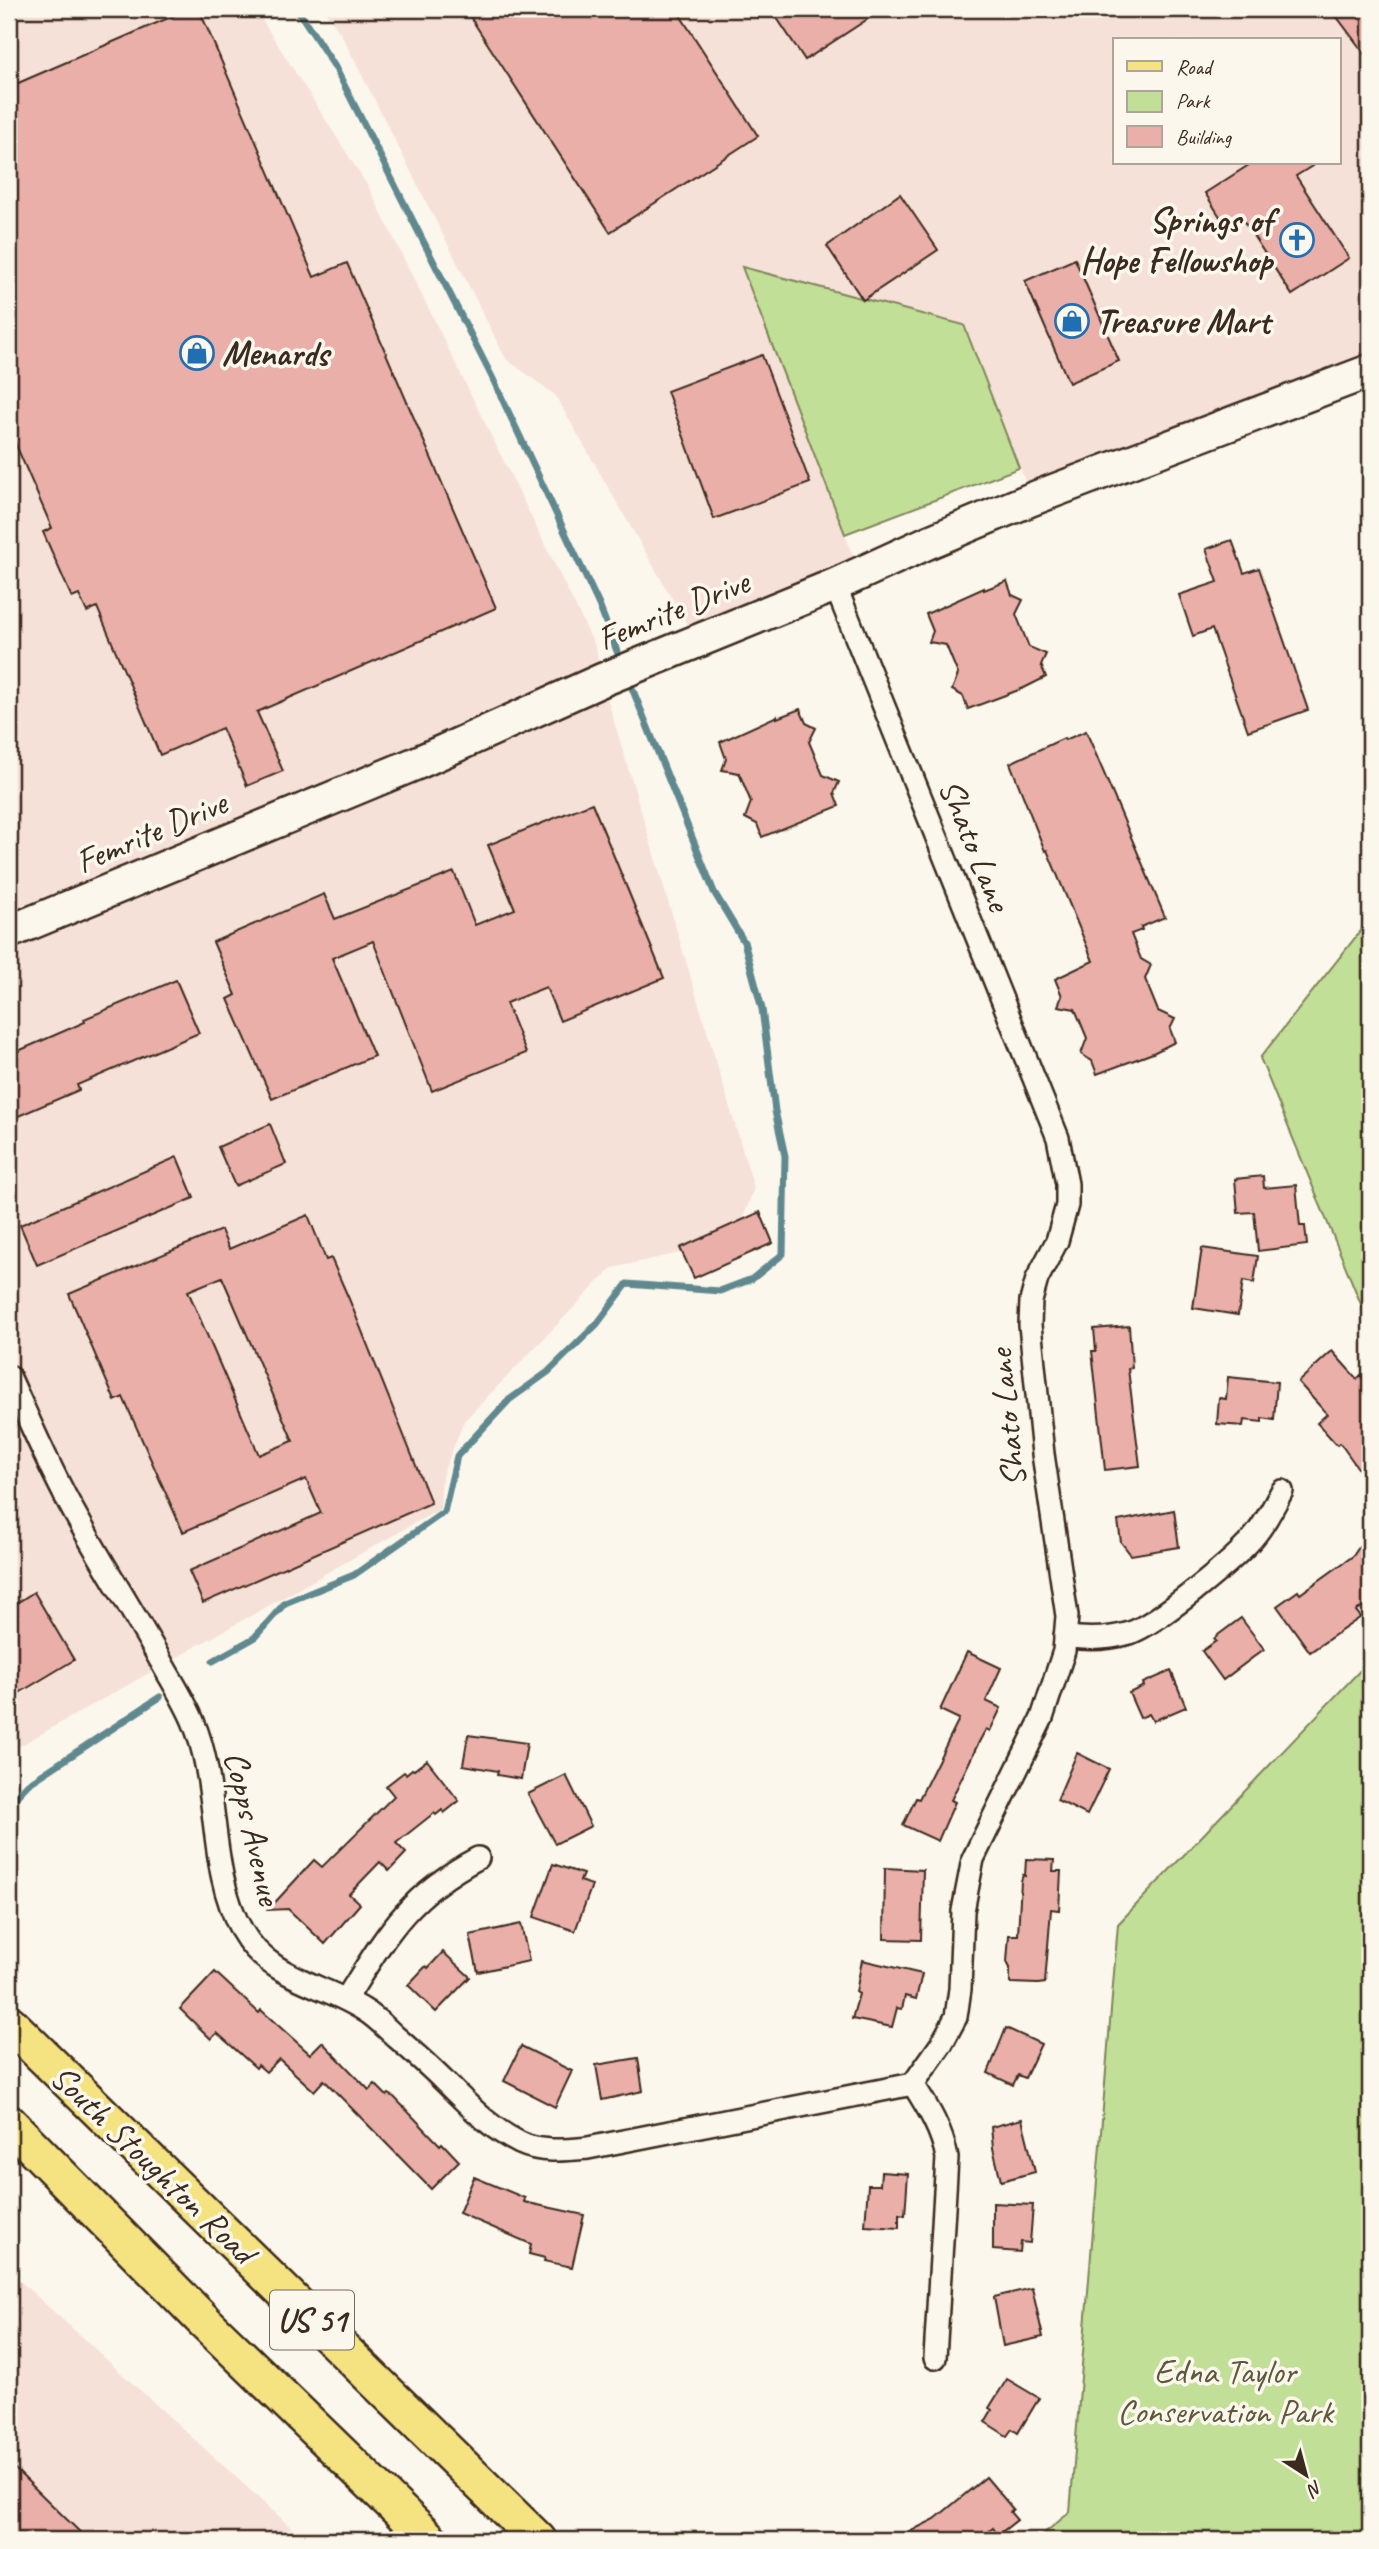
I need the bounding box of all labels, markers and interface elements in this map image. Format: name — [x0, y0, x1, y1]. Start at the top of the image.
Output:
legend — [1113, 38, 1340, 164]
text: Road — [1176, 54, 1215, 80]
text: Park — [1176, 88, 1211, 114]
text: Building — [1176, 124, 1233, 150]
place label: Springs of Hope Fellowshop — [1080, 198, 1280, 283]
church icon: Springs of Hope Fellowshop — [1278, 221, 1316, 259]
place label: Treasure Mart — [1096, 299, 1274, 344]
shop icon: Treasure Mart — [1053, 302, 1091, 340]
place label: Menards — [222, 331, 332, 376]
shop icon: Menards — [178, 334, 216, 372]
street label: Femrite Drive — [590, 558, 758, 661]
street label: Shato Lane — [928, 773, 1023, 920]
street label: Femrite Drive — [69, 779, 236, 884]
street label: Shato Lane — [977, 1344, 1037, 1489]
street label: Copps Avenue — [214, 1747, 293, 1912]
street label: South Stoughton Road — [41, 2055, 269, 2277]
road number: US 51 — [270, 2290, 354, 2350]
park label: Edna Taylor Conservation Park — [1117, 2349, 1335, 2434]
north arrow — [1270, 2440, 1340, 2510]
text: N — [1301, 2475, 1327, 2503]

